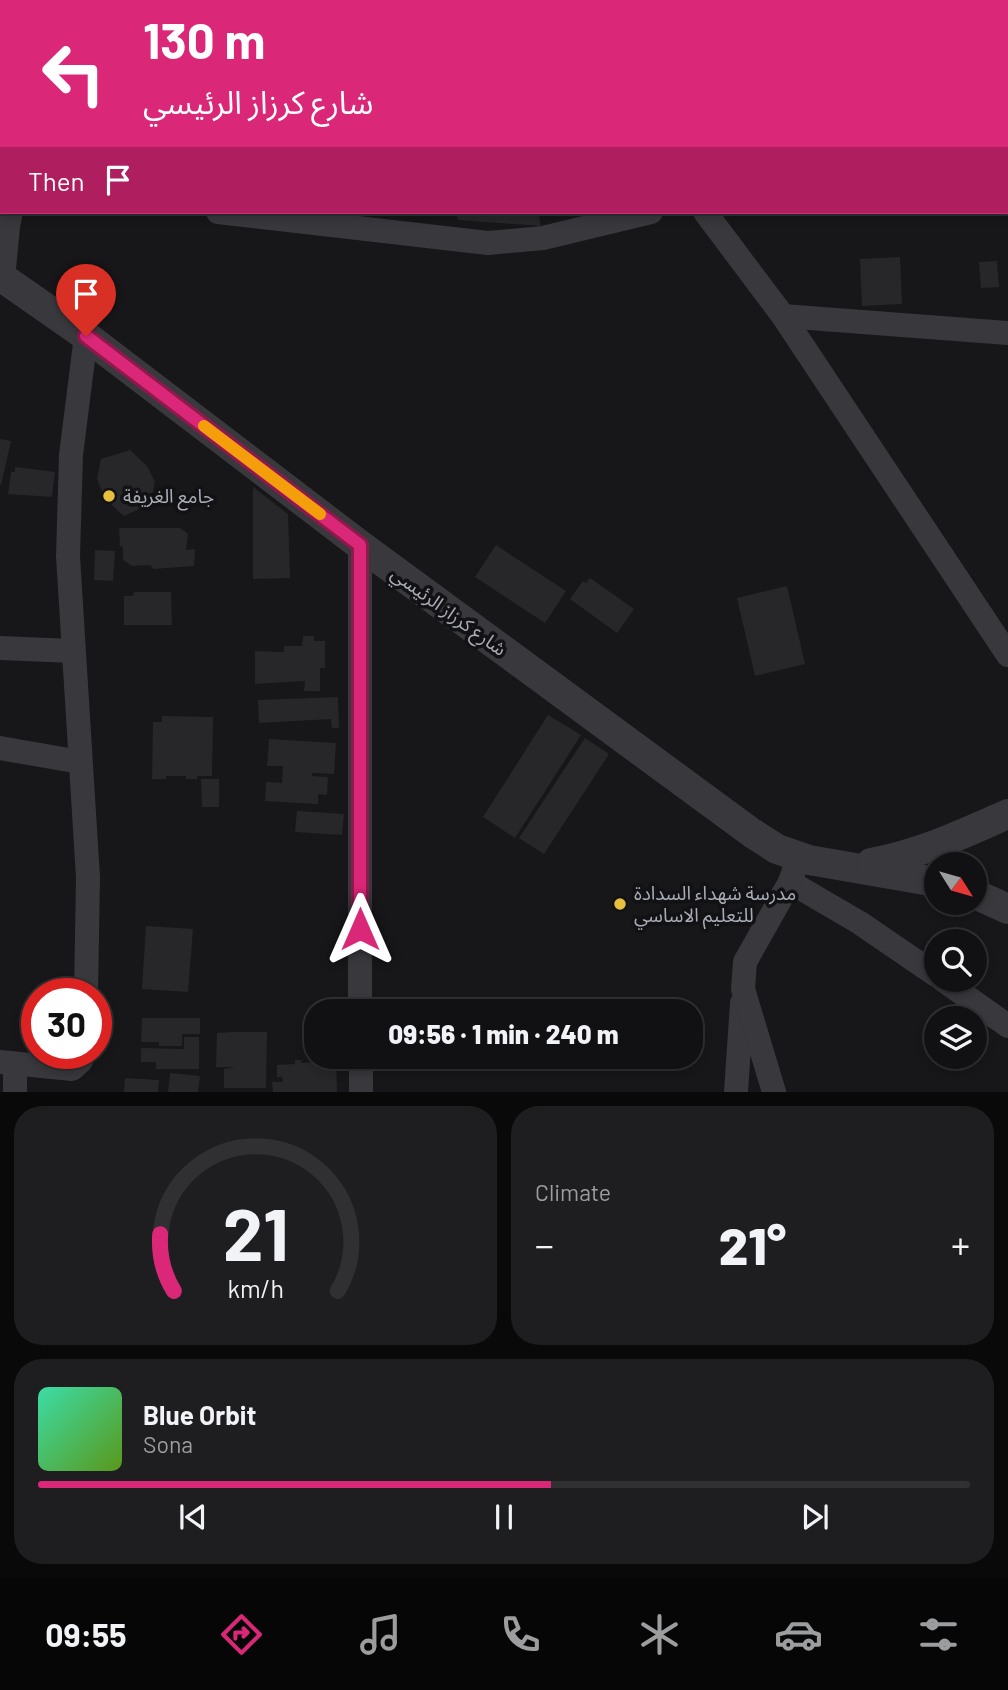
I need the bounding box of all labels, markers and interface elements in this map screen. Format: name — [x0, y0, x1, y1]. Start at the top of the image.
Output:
text: 130 m — [143, 10, 265, 69]
icon: left — [28, 28, 119, 119]
text: شارع كرزاز الرئيسي — [143, 82, 373, 120]
icon: arrive — [99, 161, 137, 199]
text: Then — [28, 165, 85, 196]
pin — [56, 264, 116, 336]
icon: arrive — [67, 275, 105, 313]
place label: جامع الغريفة — [123, 484, 214, 511]
marker: جامع الغريفة — [101, 488, 117, 504]
street label: شارع كرزاز الرئيسي — [385, 561, 511, 664]
north arrow — [924, 852, 987, 915]
map controls — [924, 852, 987, 1069]
place label: مدرسة شهداء السدادة للتعليم الاساسي — [634, 881, 796, 930]
position arrow — [323, 892, 397, 966]
marker: مدرسة شهداء السدادة للتعليم الاساسي — [612, 896, 628, 912]
button: search — [924, 929, 987, 992]
speed limit sign: 30 — [21, 978, 112, 1069]
button: layers — [924, 1006, 987, 1069]
text: 09:56 · 1 min · 240 m — [388, 1018, 619, 1049]
text: Climate — [535, 1178, 611, 1206]
text: 21 — [222, 1189, 289, 1277]
text: 21° — [719, 1213, 786, 1275]
text: − — [535, 1221, 554, 1267]
text: + — [951, 1221, 970, 1267]
text: km/h — [227, 1273, 284, 1303]
text: Blue Orbit — [143, 1399, 256, 1430]
text: Sona — [143, 1430, 193, 1458]
icon: previous — [174, 1498, 212, 1536]
icon: pause — [485, 1498, 523, 1536]
icon: next — [796, 1498, 834, 1536]
icon: directions — [217, 1610, 266, 1659]
icon: music — [356, 1610, 405, 1659]
icon: phone — [496, 1610, 545, 1659]
icon: climate — [635, 1610, 684, 1659]
icon: car — [774, 1610, 823, 1659]
icon: filters — [914, 1610, 963, 1659]
text: 09:55 — [45, 1615, 127, 1653]

